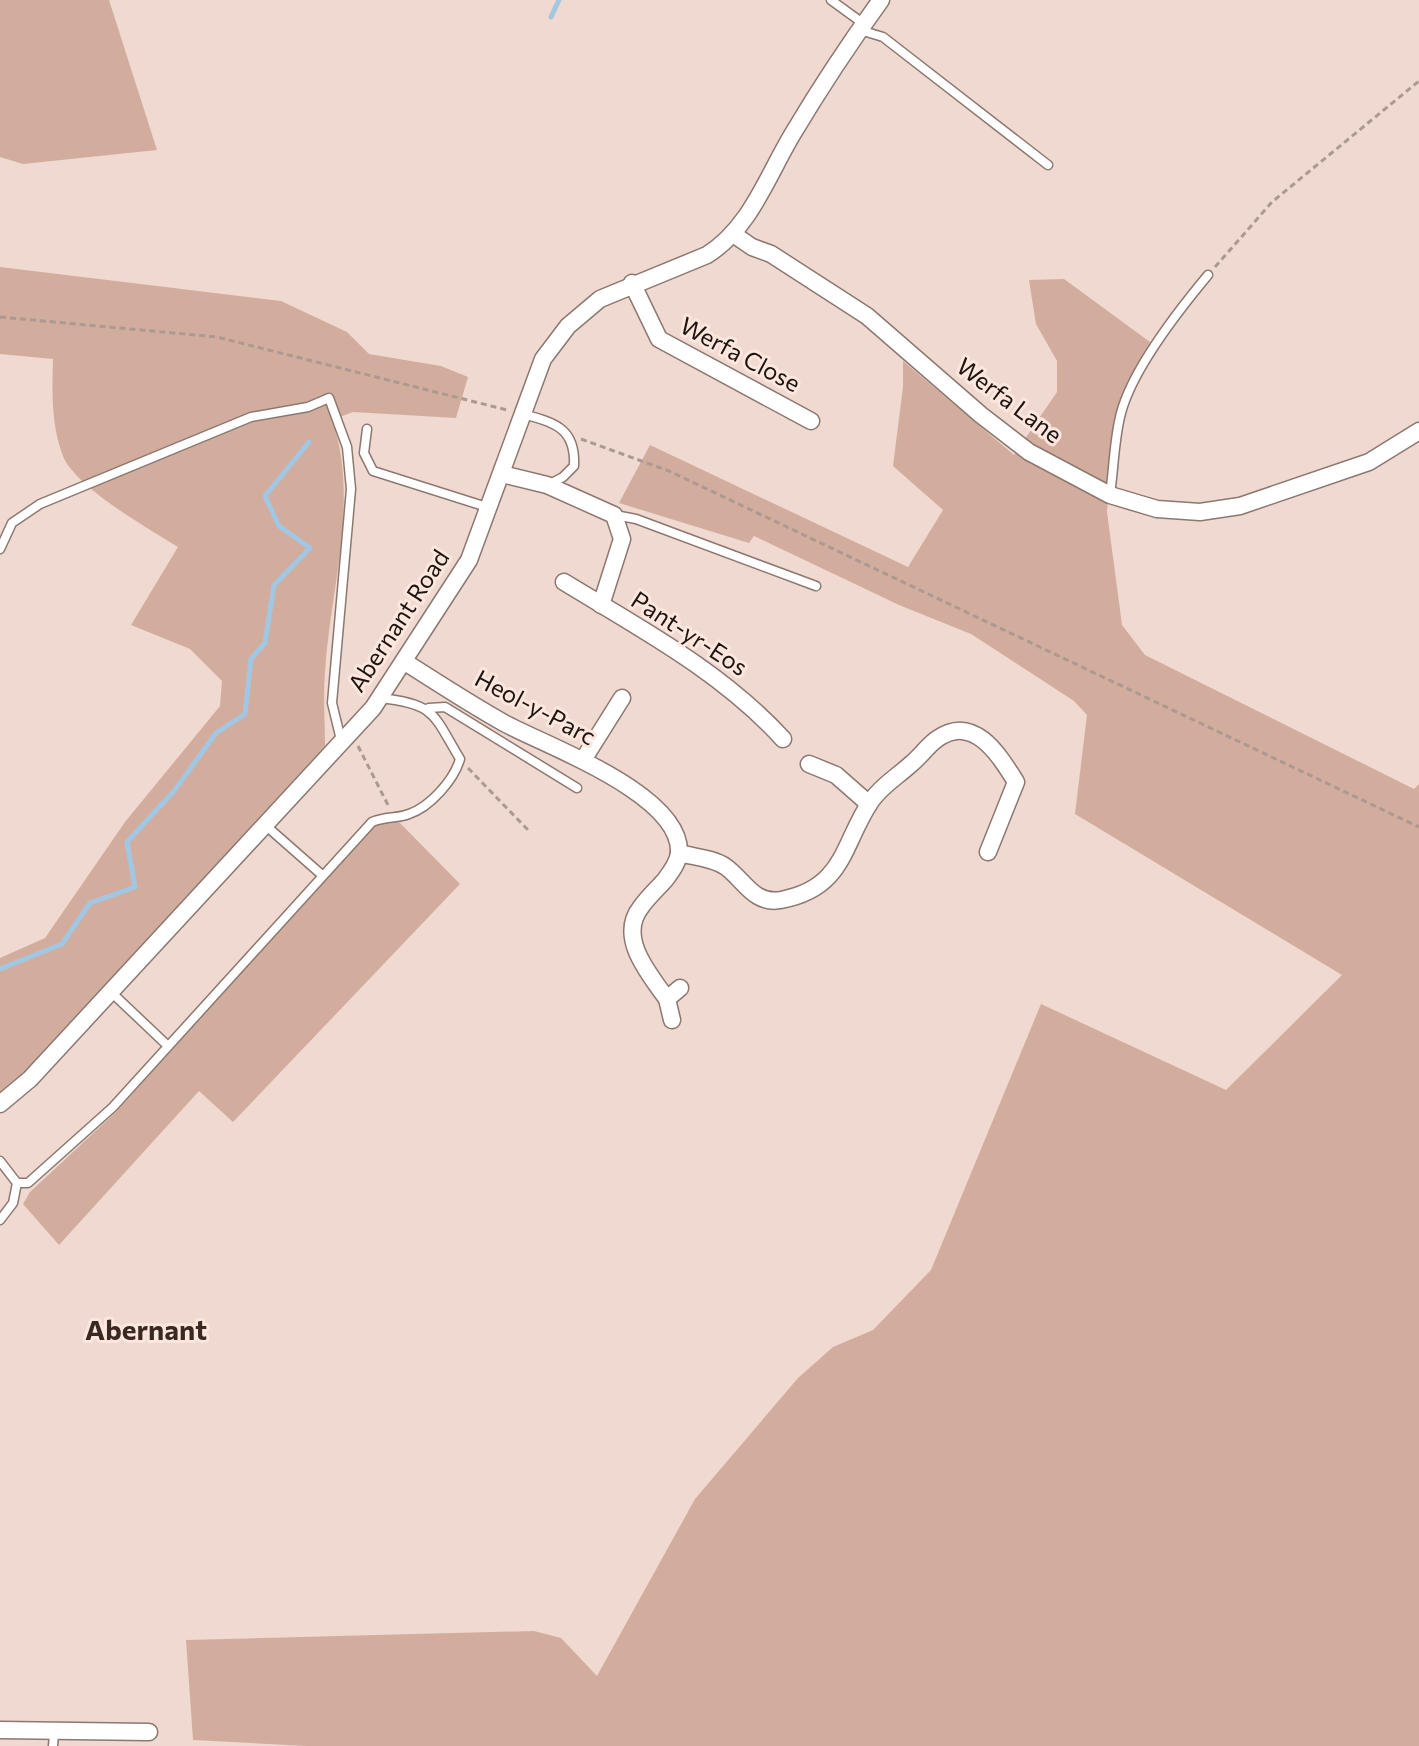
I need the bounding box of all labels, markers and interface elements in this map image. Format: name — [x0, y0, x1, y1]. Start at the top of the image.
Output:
street label: Werfa Close — [676, 310, 806, 397]
street label: Werfa Lane — [952, 351, 1068, 449]
street label: Abernant Road — [341, 544, 454, 697]
street label: Pant-yr-Eos — [626, 584, 753, 681]
street label: Heol-y-Parc — [470, 663, 601, 751]
district label: Abernant — [85, 1312, 207, 1346]

